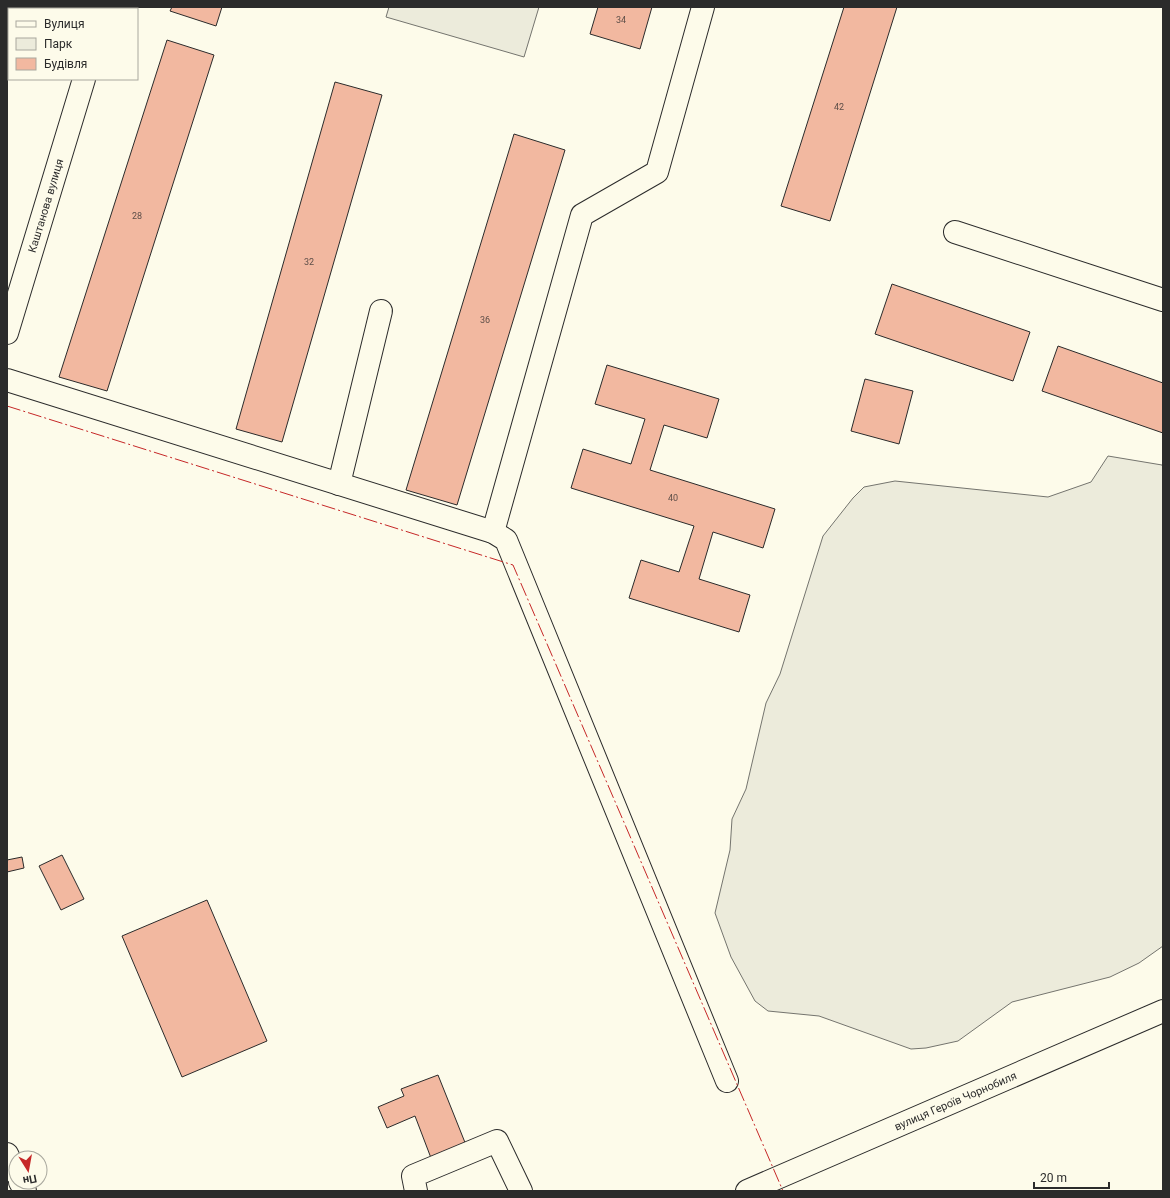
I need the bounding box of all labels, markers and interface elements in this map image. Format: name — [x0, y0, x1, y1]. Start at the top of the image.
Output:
legend — [8, 8, 138, 80]
house number: 34 — [616, 15, 626, 25]
text: Вулиця — [44, 17, 85, 31]
text: Парк — [44, 37, 73, 51]
text: Будівля — [44, 57, 87, 71]
house number: 42 — [834, 102, 844, 112]
street label: Каштанова вулиця — [26, 157, 66, 254]
house number: 28 — [132, 211, 142, 221]
house number: 32 — [304, 257, 314, 267]
house number: 36 — [480, 315, 490, 325]
house number: 40 — [668, 493, 678, 503]
street label: вулиця Героїв Чорнобиля — [892, 1069, 1019, 1133]
north arrow — [8, 1150, 48, 1190]
scale bar — [1034, 1164, 1109, 1190]
text: 20 m — [1040, 1171, 1067, 1185]
text: Пн — [22, 1172, 38, 1187]

